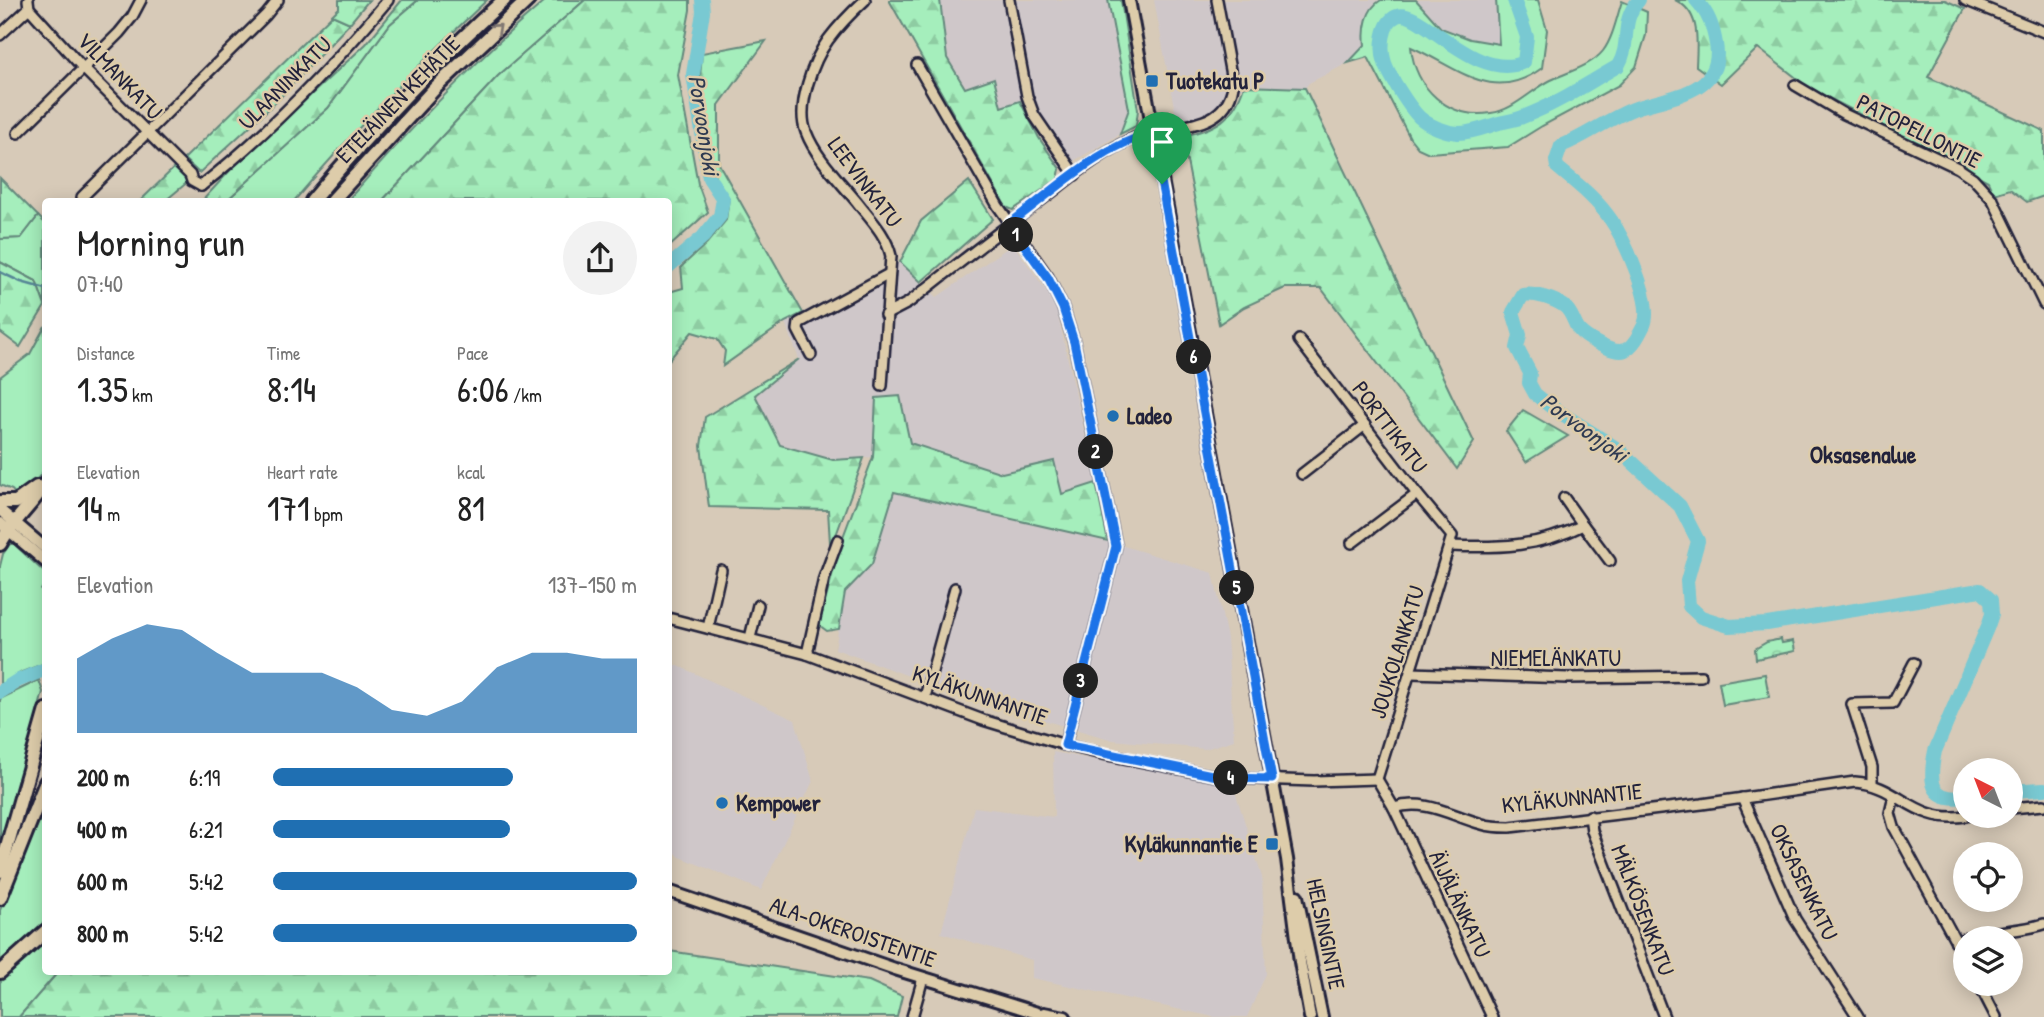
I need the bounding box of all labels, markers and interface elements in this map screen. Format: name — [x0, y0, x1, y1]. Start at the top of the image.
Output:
one-way arrow — [489, 24, 502, 36]
street label: VILMANKATU — [71, 25, 170, 126]
street label: ETELÄINEN KEHÄTIE — [329, 28, 467, 169]
street label: ULAANINKATU — [231, 29, 338, 136]
place label: Tuotekatu P — [1165, 65, 1264, 96]
water label: Porvoonjoki — [681, 73, 729, 180]
marker: Tuotekatu P — [1144, 73, 1160, 89]
street label: PATOPELLONTIE — [1852, 86, 1987, 175]
pin — [1132, 112, 1192, 184]
icon: arrive — [1143, 123, 1181, 161]
street label: LEEVINKATU — [821, 130, 910, 233]
text: Morning run — [77, 216, 245, 268]
pin: 1 — [998, 218, 1034, 252]
button: share — [563, 221, 637, 295]
text: 1 — [1012, 221, 1019, 247]
text: 07:40 — [77, 268, 123, 299]
text: Distance — [77, 340, 135, 366]
text: Time — [267, 340, 301, 366]
text: Pace — [457, 340, 489, 366]
pin: 6 — [1176, 340, 1212, 374]
text: 6 — [1190, 343, 1197, 369]
text: 1.35 — [77, 366, 128, 413]
text: 8:14 — [267, 366, 316, 413]
text: 6:06 — [457, 366, 509, 413]
street label: PORTTIKATU — [1346, 374, 1435, 479]
text: km — [128, 382, 153, 408]
text: /km — [509, 382, 542, 408]
water label: Porvoonjoki — [1534, 385, 1637, 471]
place label: Ladeo — [1127, 400, 1173, 431]
marker: Ladeo — [1105, 408, 1121, 424]
pin: 2 — [1078, 434, 1114, 470]
text: 2 — [1091, 438, 1100, 464]
district label: Oksasenalue — [1810, 438, 1917, 470]
text: Elevation — [77, 459, 140, 485]
text: Heart rate — [267, 459, 338, 485]
text: kcal — [457, 459, 485, 485]
text: 14 — [77, 485, 103, 532]
text: 171 — [267, 485, 310, 532]
text: 81 — [457, 485, 485, 532]
text: m — [103, 501, 120, 527]
text: bpm — [310, 501, 343, 527]
text: Elevation — [77, 569, 153, 600]
text: 137–150 m — [548, 569, 637, 600]
pin: 5 — [1220, 570, 1254, 606]
text: 5 — [1232, 574, 1241, 600]
street label: JOUKOLANKATU — [1362, 582, 1431, 722]
street label: NIEMELÄNKATU — [1491, 642, 1621, 673]
street label: KYLÄKUNNANTIE — [908, 657, 1052, 732]
pin: 3 — [1064, 664, 1098, 698]
text: 3 — [1076, 667, 1085, 693]
north arrow — [1953, 758, 2023, 828]
map controls — [1953, 758, 2023, 996]
pin: 4 — [1214, 760, 1248, 796]
text: 200 m — [77, 762, 129, 793]
text: 6:19 — [189, 762, 220, 793]
text: 4 — [1227, 764, 1234, 790]
street label: KYLÄKUNNANTIE — [1500, 775, 1644, 820]
place label: Kempower — [736, 787, 821, 819]
marker: Kempower — [714, 795, 730, 811]
text: 400 m — [77, 814, 127, 845]
text: 6:21 — [189, 814, 223, 845]
street label: OKSASENKATU — [1763, 818, 1846, 945]
place label: Kyläkunnantie E — [1124, 828, 1259, 860]
marker: Kyläkunnantie E — [1264, 836, 1280, 852]
street label: MÄLKÖSENKATU — [1604, 840, 1683, 980]
button: locate — [1953, 842, 2023, 912]
street label: ÄIJÄLÄNKATU — [1422, 845, 1499, 962]
text: 600 m — [77, 866, 128, 897]
text: 5:42 — [189, 866, 223, 897]
street label: HELSINGINTIE — [1300, 876, 1353, 992]
street label: ALA-OKEROISTENTIE — [766, 889, 940, 975]
text: 800 m — [77, 918, 129, 949]
text: 5:42 — [189, 918, 223, 949]
button: layers — [1953, 926, 2023, 996]

